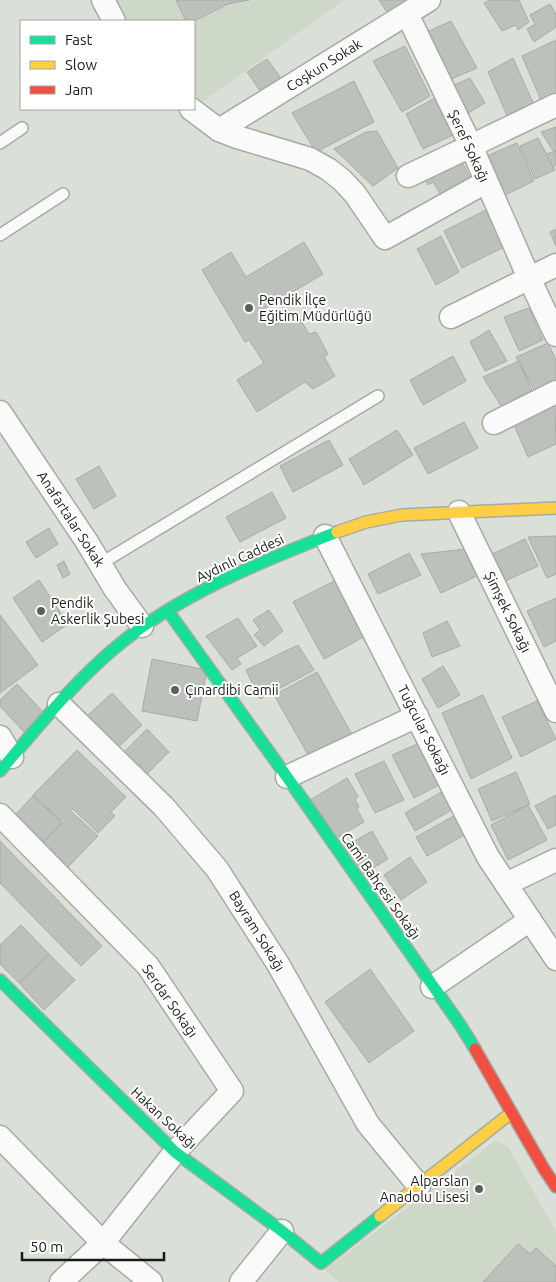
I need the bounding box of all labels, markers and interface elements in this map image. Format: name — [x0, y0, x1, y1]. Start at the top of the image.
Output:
legend — [20, 20, 195, 110]
text: Fast — [65, 31, 93, 48]
street label: Coşkun Sokak — [283, 35, 365, 95]
text: Slow — [65, 56, 98, 73]
text: Jam — [65, 81, 93, 98]
street label: Şeref Sokağı — [445, 107, 493, 185]
place label: Pendik İlçe Eğitim Müdürlüğü — [259, 292, 372, 324]
marker: Pendik İlçe Eğitim Müdürlüğü — [243, 302, 255, 314]
street label: Anafartalar Sokak — [34, 468, 108, 570]
street label: Aydınlı Caddesi — [194, 531, 286, 585]
street label: Şimşek Sokağı — [481, 569, 535, 655]
place label: Pendik Askerlik Şubesi — [51, 595, 144, 627]
marker: Pendik Askerlik Şubesi — [35, 605, 47, 617]
place label: Çınardibi Camii — [185, 682, 279, 698]
street label: Tuğcular Sokağı — [394, 682, 454, 778]
marker: Çınardibi Camii — [169, 684, 181, 696]
street label: Cami Bahçesi Sokağı — [338, 830, 424, 942]
street label: Bayram Sokağı — [226, 888, 288, 974]
street label: Serdar Sokağı — [139, 961, 201, 1041]
street label: Hakan Sokağı — [128, 1084, 200, 1152]
place label: Alparslan Anadolu Lisesi — [380, 1173, 469, 1205]
marker: Alparslan Anadolu Lisesi — [473, 1183, 485, 1195]
scale bar — [22, 1230, 165, 1262]
text: 50 m — [30, 1238, 63, 1255]

